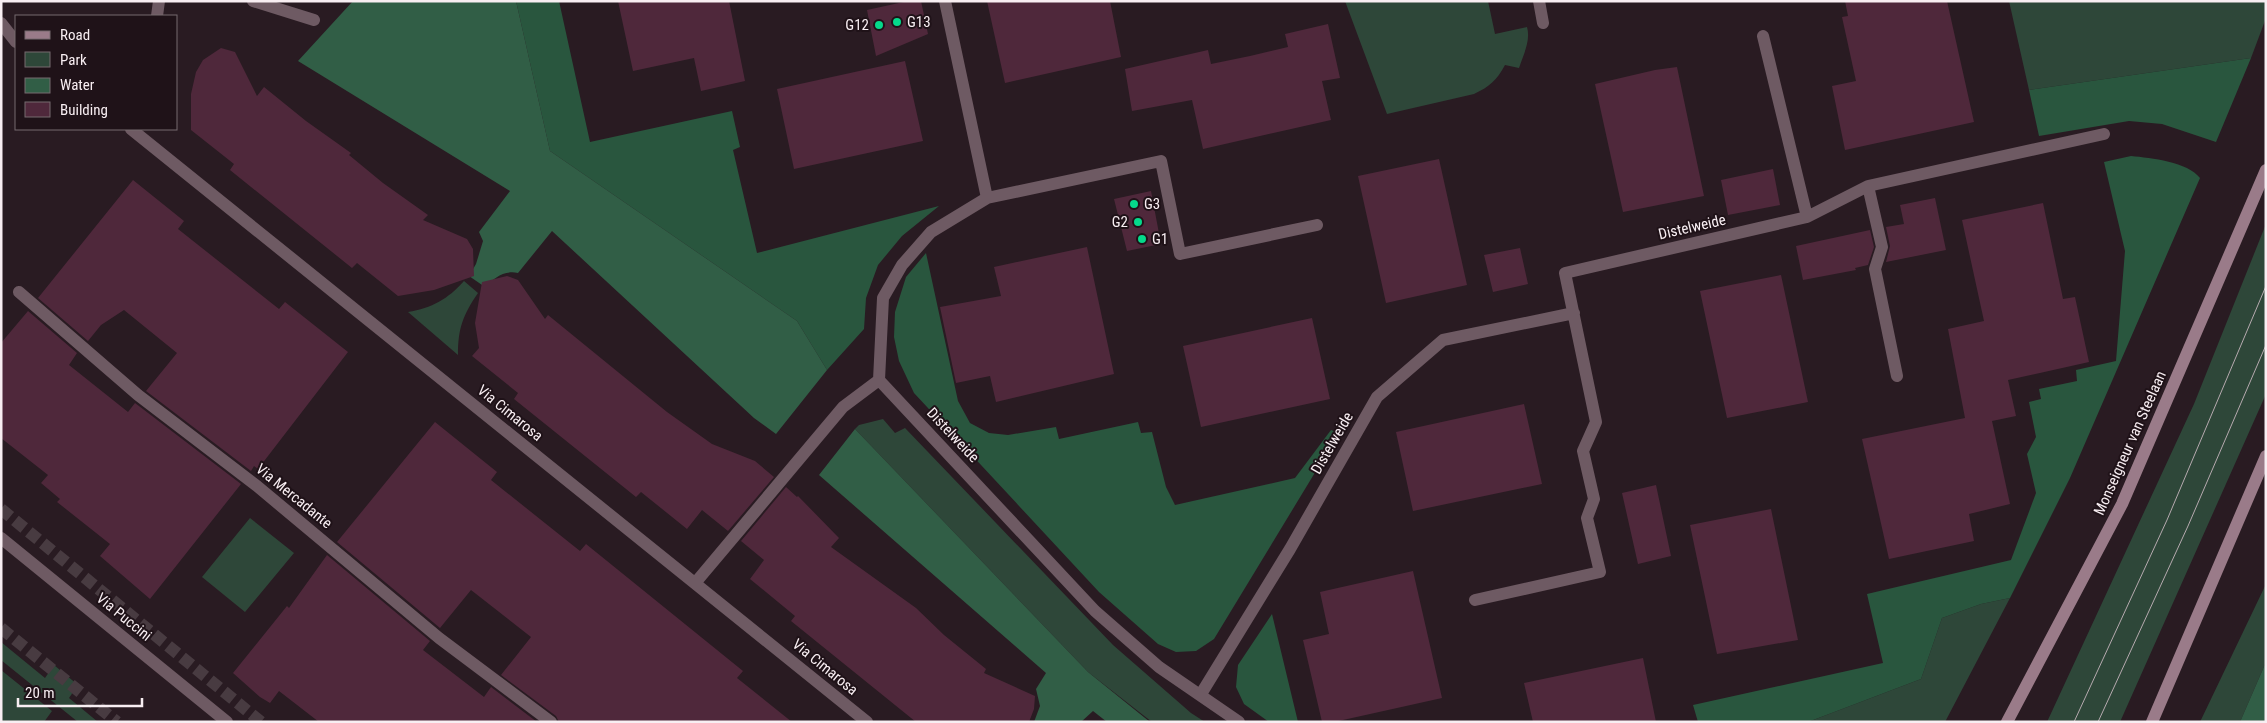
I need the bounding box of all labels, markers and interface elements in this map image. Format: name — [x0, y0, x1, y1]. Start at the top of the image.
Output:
place label: G13 — [907, 13, 931, 31]
legend — [15, 15, 178, 130]
place label: G12 — [845, 16, 869, 34]
marker: G13 — [891, 16, 903, 28]
marker: G12 — [873, 19, 885, 31]
text: Road — [60, 26, 90, 44]
text: Park — [60, 51, 87, 69]
text: Water — [60, 76, 95, 94]
text: Building — [60, 101, 108, 119]
place label: G3 — [1144, 195, 1160, 213]
marker: G3 — [1128, 198, 1140, 210]
street label: Distelweide — [1657, 211, 1727, 243]
place label: G2 — [1112, 213, 1128, 231]
marker: G2 — [1132, 216, 1144, 228]
place label: G1 — [1152, 230, 1168, 248]
marker: G1 — [1136, 233, 1148, 245]
street label: Monseigneur van Steelaan — [2090, 368, 2170, 518]
street label: Via Cimarosa — [474, 381, 546, 445]
street label: Distelweide — [923, 404, 983, 466]
street label: Distelweide — [1307, 409, 1357, 477]
street label: Via Mercadante — [252, 460, 336, 532]
street label: Via Puccini — [93, 589, 155, 645]
street label: Via Cimarosa — [789, 635, 861, 699]
scale bar — [18, 676, 141, 708]
text: 20 m — [25, 684, 55, 702]

